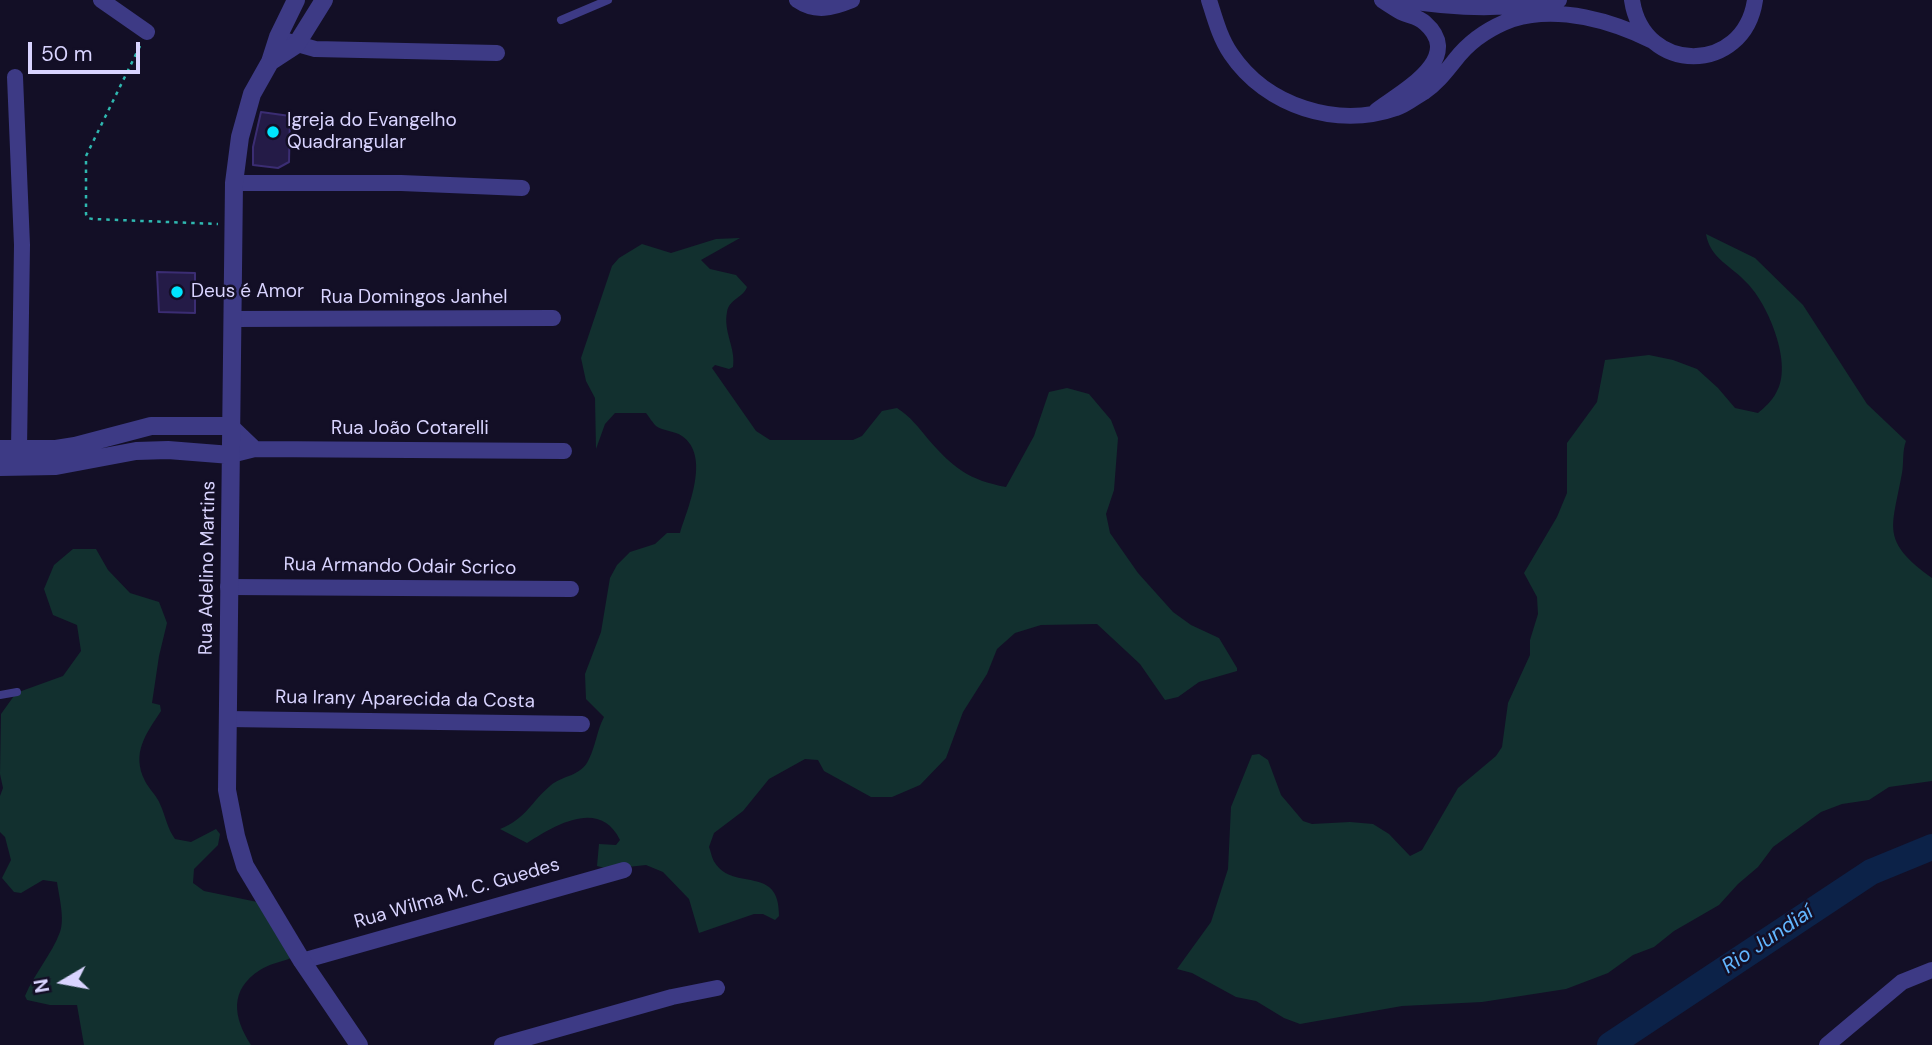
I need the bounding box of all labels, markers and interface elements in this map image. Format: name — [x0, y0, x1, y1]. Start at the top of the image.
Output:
scale bar — [32, 28, 144, 72]
text: 50 m — [41, 40, 92, 68]
place label: Igreja do Evangelho Quadrangular — [287, 110, 457, 154]
marker: Igreja do Evangelho Quadrangular — [265, 124, 281, 140]
place label: Deus é Amor — [191, 281, 304, 303]
marker: Deus é Amor — [169, 284, 185, 300]
street label: Rua Domingos Janhel — [320, 287, 508, 309]
street label: Rua João Cotarelli — [331, 418, 489, 440]
street label: Rua Adelino Martins — [195, 481, 221, 655]
street label: Rua Armando Odair Scrico — [283, 554, 517, 580]
street label: Rua Irany Aparecida da Costa — [275, 686, 535, 714]
street label: Rua Wilma M. C. Guedes — [352, 854, 562, 934]
water label: Rio Jundiaí — [1718, 900, 1818, 980]
north arrow — [28, 947, 98, 1017]
text: N — [28, 977, 55, 995]

